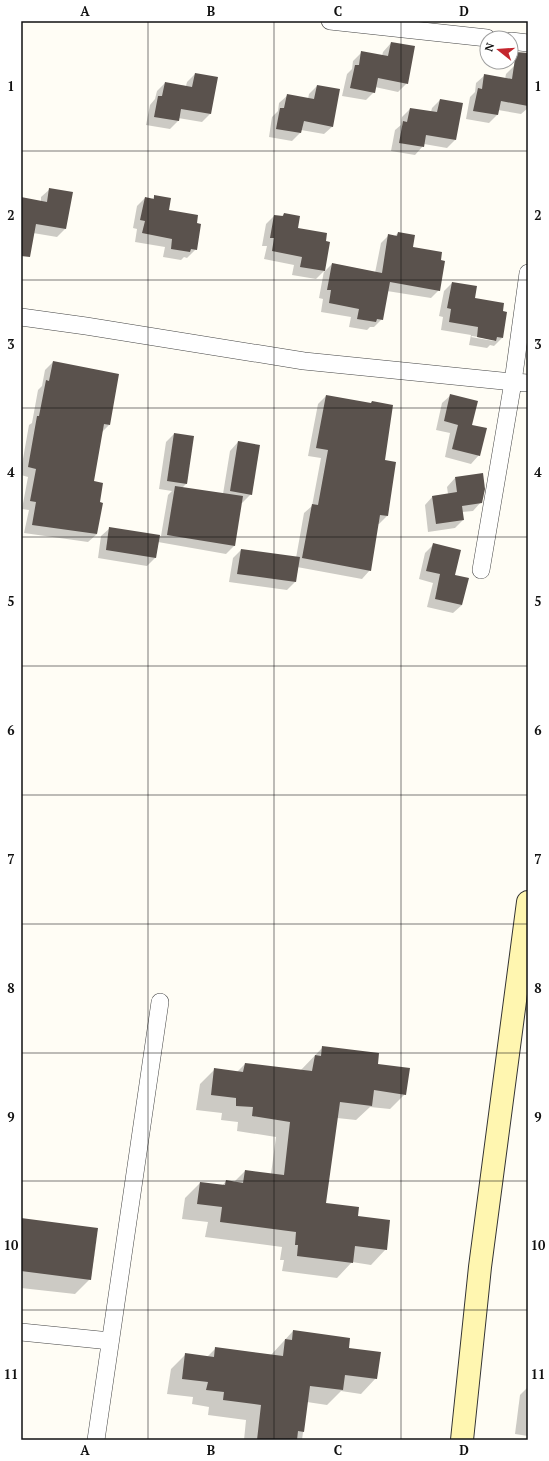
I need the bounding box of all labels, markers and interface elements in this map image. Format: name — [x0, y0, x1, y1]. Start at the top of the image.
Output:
text: A — [80, 2, 90, 20]
text: B — [207, 2, 215, 20]
text: C — [334, 2, 342, 20]
text: D — [459, 2, 469, 20]
north arrow — [479, 30, 519, 70]
text: N — [482, 40, 498, 53]
text: 1 — [7, 77, 15, 95]
text: 1 — [534, 77, 542, 95]
text: 2 — [7, 206, 15, 224]
text: 2 — [534, 206, 542, 224]
text: 3 — [7, 335, 15, 353]
text: 3 — [534, 335, 542, 353]
text: 4 — [7, 463, 15, 481]
text: 4 — [534, 463, 542, 481]
text: 5 — [7, 592, 15, 610]
text: 5 — [534, 592, 542, 610]
text: 6 — [7, 721, 15, 739]
text: 6 — [534, 721, 542, 739]
text: 7 — [7, 850, 15, 868]
text: 7 — [534, 850, 542, 868]
text: 8 — [7, 979, 15, 997]
text: 8 — [534, 979, 542, 997]
text: 9 — [7, 1108, 15, 1126]
text: 9 — [534, 1108, 542, 1126]
text: 10 — [4, 1236, 19, 1254]
text: 10 — [531, 1236, 546, 1254]
text: 11 — [4, 1365, 18, 1383]
text: 11 — [531, 1365, 545, 1383]
text: A — [80, 1441, 90, 1459]
text: B — [207, 1441, 215, 1459]
text: C — [334, 1441, 342, 1459]
text: D — [459, 1441, 469, 1459]

